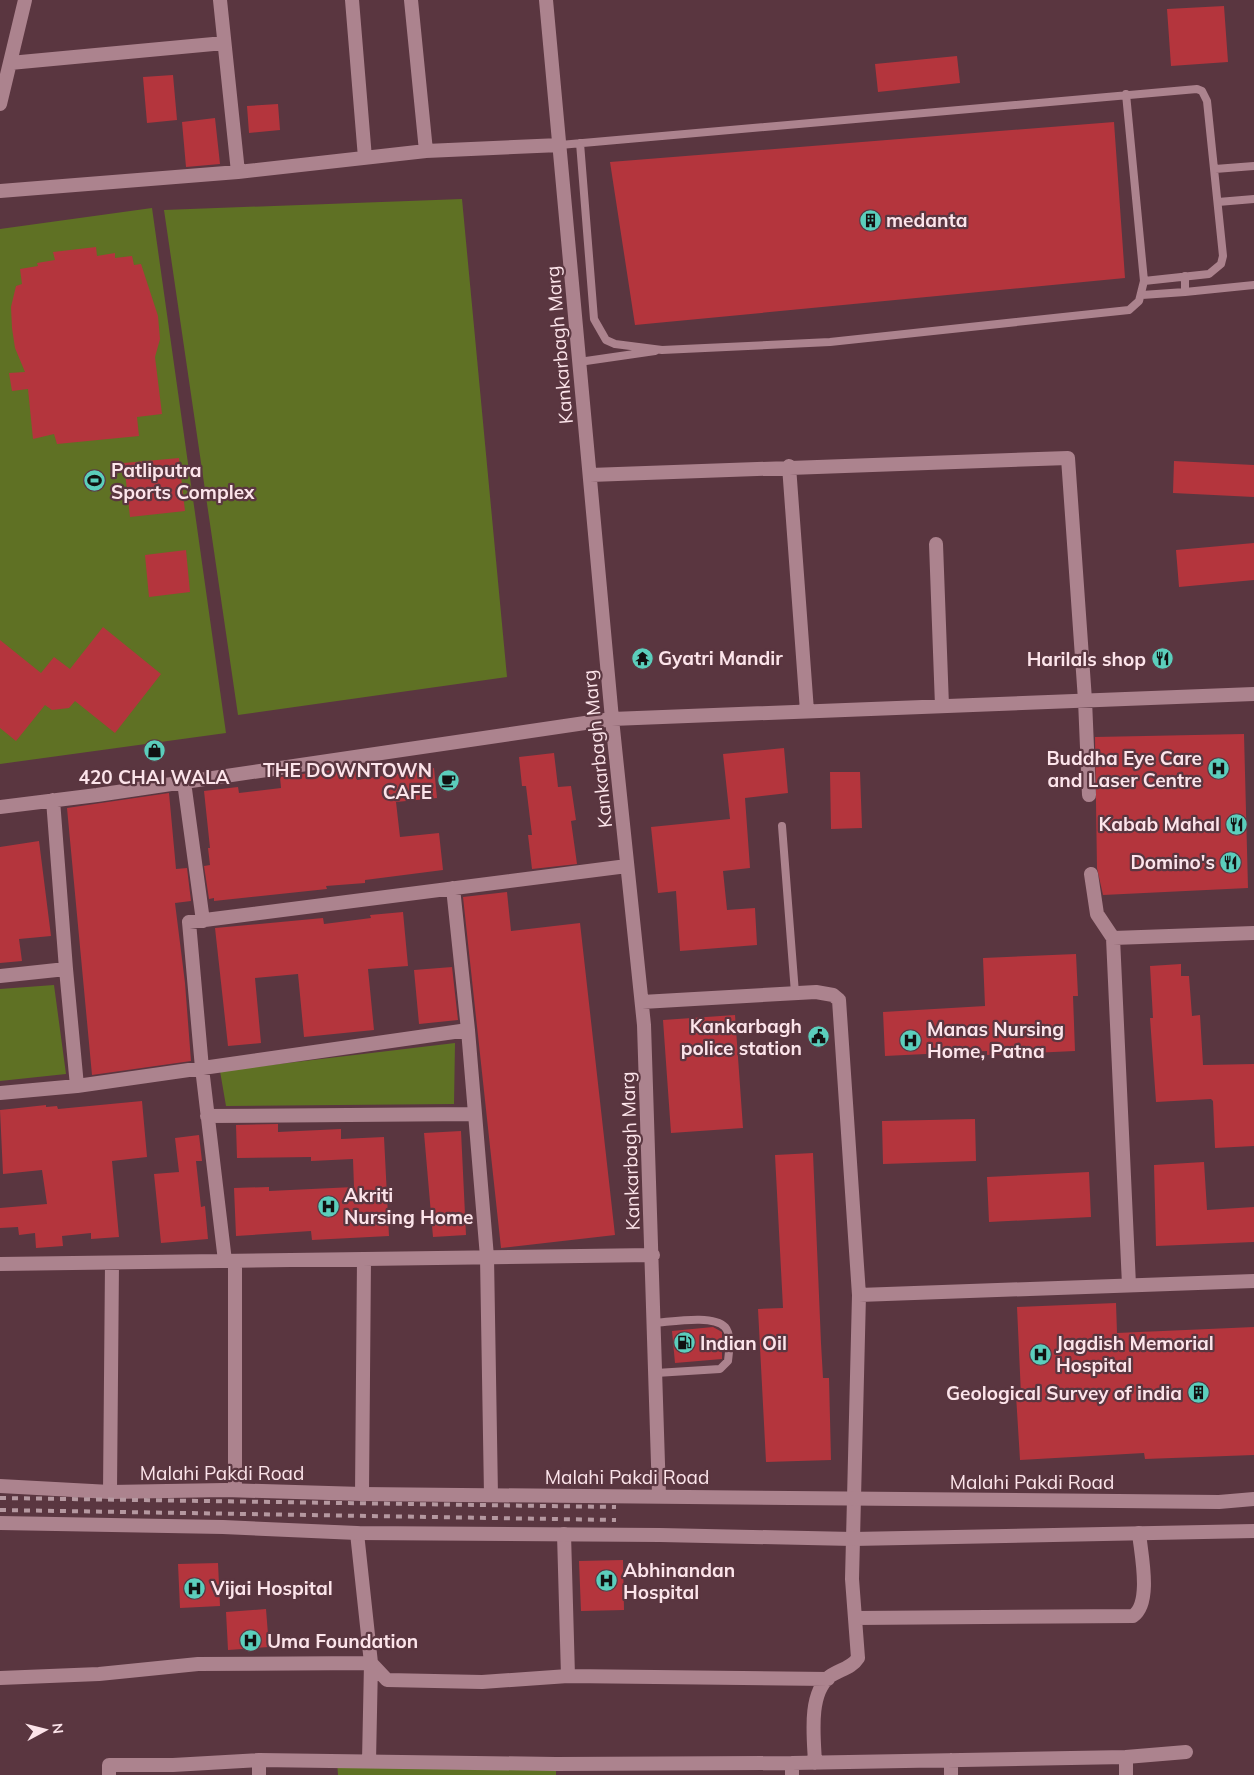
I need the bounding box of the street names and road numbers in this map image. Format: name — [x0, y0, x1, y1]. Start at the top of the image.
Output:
street label: Kankarbagh Marg — [540, 265, 578, 425]
street label: Kankarbagh Marg — [577, 669, 617, 829]
street label: Kankarbagh Marg — [615, 1071, 645, 1231]
street label: Malahi Pakdi Road — [140, 1461, 304, 1485]
street label: Malahi Pakdi Road — [545, 1465, 709, 1489]
street label: Malahi Pakdi Road — [950, 1470, 1114, 1494]

